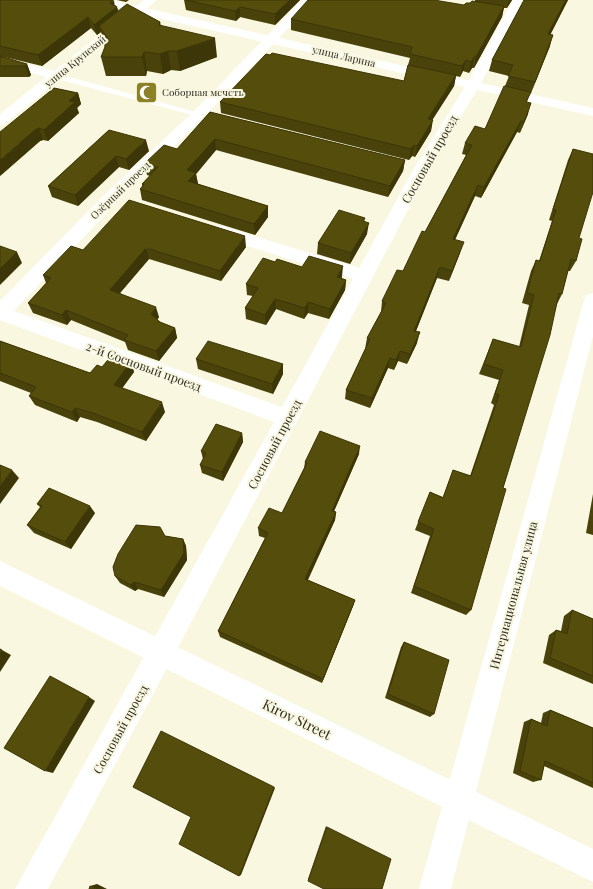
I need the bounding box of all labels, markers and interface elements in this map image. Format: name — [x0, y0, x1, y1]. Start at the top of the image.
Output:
street label: улица Крупской — [41, 32, 109, 91]
street label: улица Ларина — [310, 42, 377, 70]
mosque icon: Cоборная мечеть — [134, 79, 160, 105]
place label: Cоборная мечеть — [162, 85, 244, 99]
street label: Сосновый проезд — [397, 111, 461, 206]
street label: Озёрный проезд — [87, 157, 153, 222]
street label: 2-й Сосновый проезд — [84, 338, 205, 395]
street label: Сосновый проезд — [244, 396, 305, 492]
street label: Интернациональная улица — [486, 519, 540, 671]
street label: Сосновый проезд — [89, 681, 151, 776]
street label: Kirov Street — [259, 694, 336, 744]

